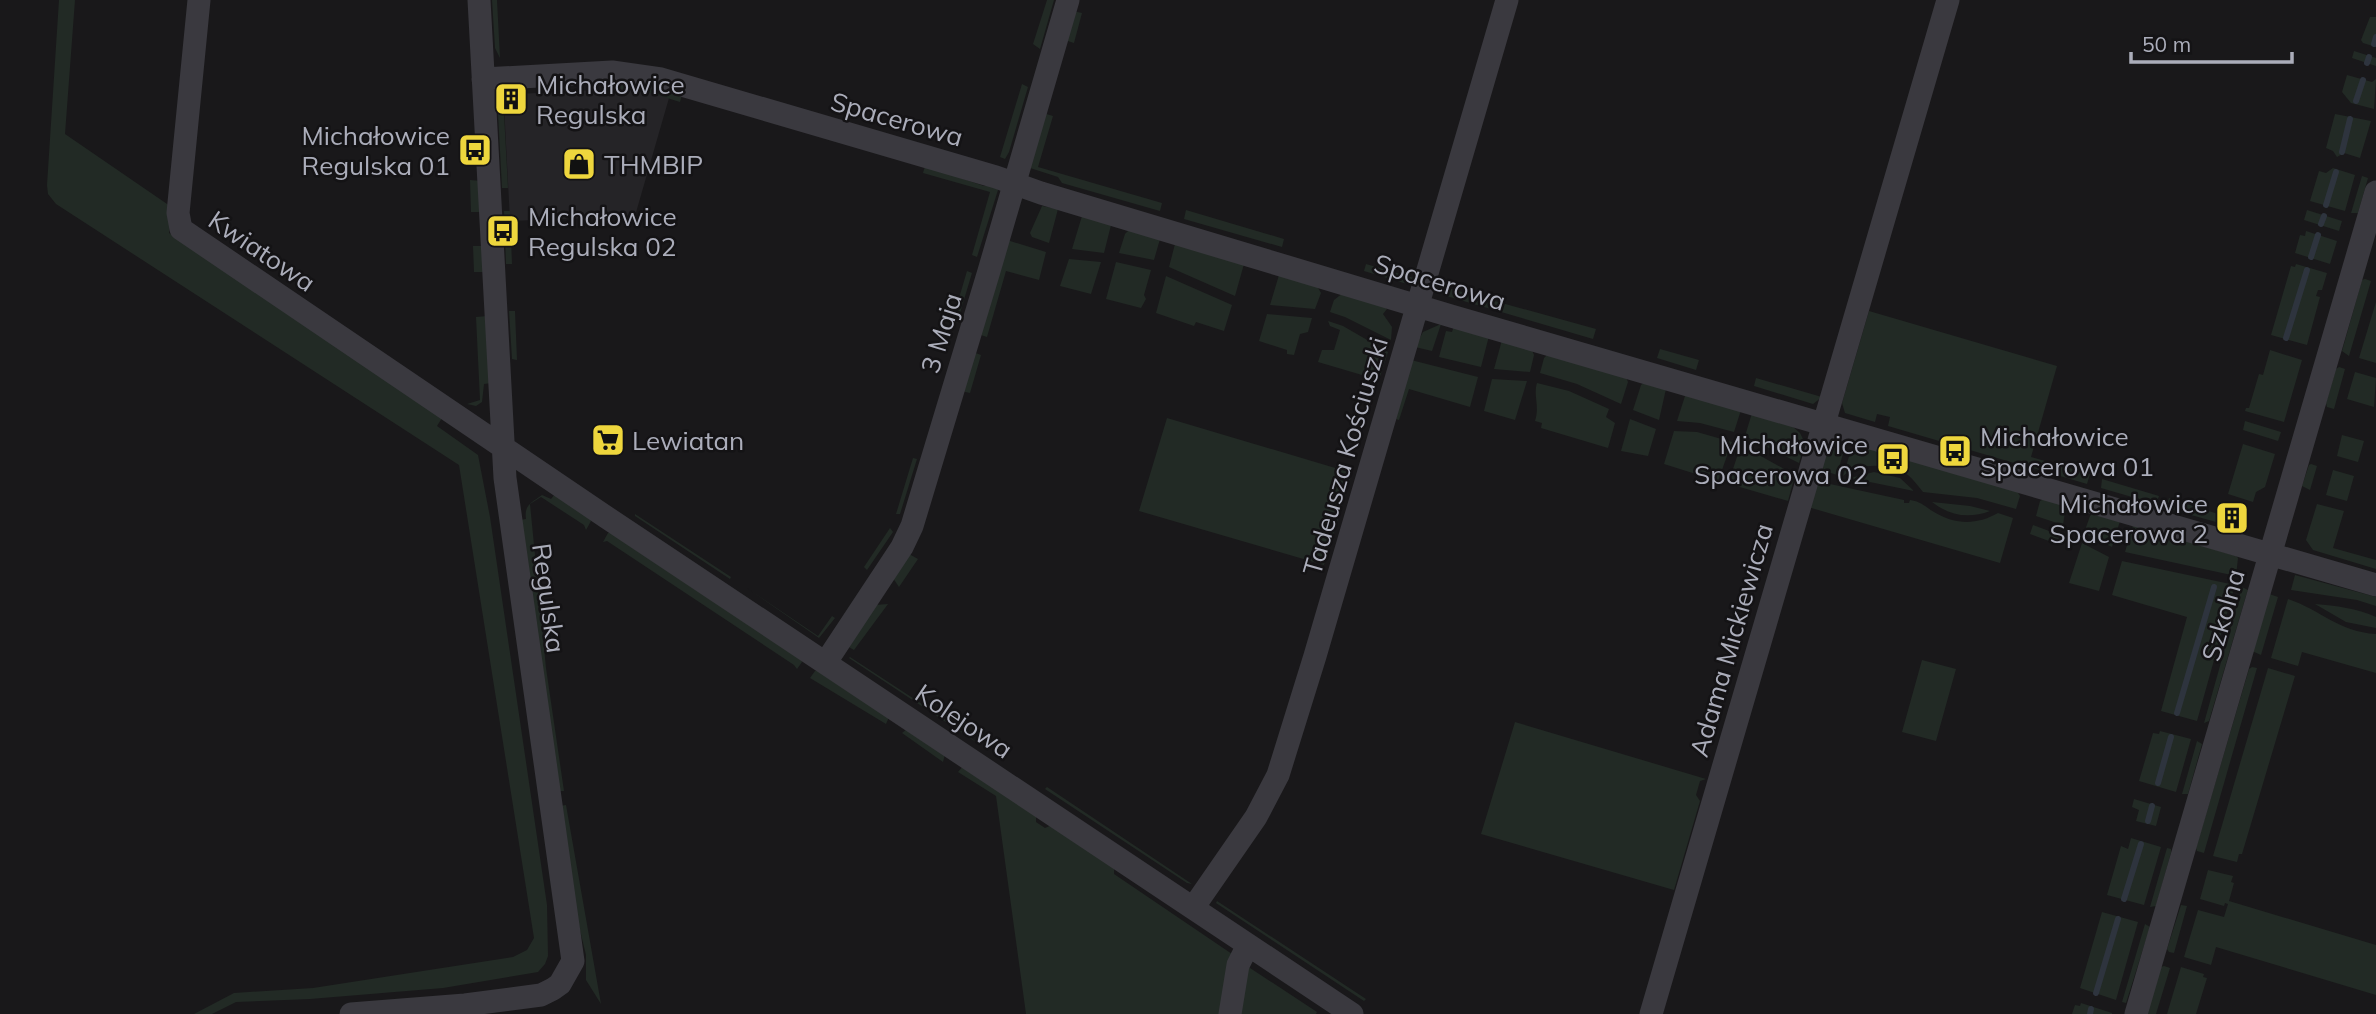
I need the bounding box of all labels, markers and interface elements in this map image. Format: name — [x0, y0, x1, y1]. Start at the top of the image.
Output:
scale bar — [2131, 21, 2292, 65]
text: 50 m — [2142, 31, 2191, 57]
place label: Michałowice Regulska — [536, 68, 685, 131]
building icon: Michałowice Regulska — [492, 80, 530, 118]
street label: Spacerowa — [827, 84, 967, 154]
place label: Michałowice Regulska 01 — [301, 119, 450, 182]
bus stop icon: Michałowice Regulska 01 — [456, 131, 494, 169]
shop icon: THMBIP — [560, 145, 598, 183]
place label: THMBIP — [604, 148, 703, 181]
place label: Michałowice Regulska 02 — [528, 200, 677, 263]
street label: Kwiatowa — [202, 203, 322, 299]
bus stop icon: Michałowice Regulska 02 — [484, 212, 522, 250]
street label: Spacerowa — [1370, 246, 1510, 318]
street label: 3 Maja — [913, 289, 969, 377]
street label: Tadeusza Kościuszki — [1295, 333, 1395, 579]
place label: Michałowice Spacerowa 01 — [1980, 420, 2154, 483]
supermarket icon: Lewiatan — [589, 421, 627, 459]
place label: Lewiatan — [632, 424, 744, 457]
place label: Michałowice Spacerowa 02 — [1694, 428, 1868, 491]
bus stop icon: Michałowice Spacerowa 01 — [1936, 432, 1974, 470]
bus stop icon: Michałowice Spacerowa 02 — [1874, 440, 1912, 478]
place label: Michałowice Spacerowa 2 — [2050, 487, 2208, 550]
building icon: Michałowice Spacerowa 2 — [2213, 499, 2251, 537]
street label: Adama Mickiewicza — [1682, 520, 1780, 760]
street label: Regulska — [525, 541, 573, 655]
street label: Szkolna — [2194, 565, 2252, 665]
street label: Kolejowa — [909, 677, 1019, 765]

